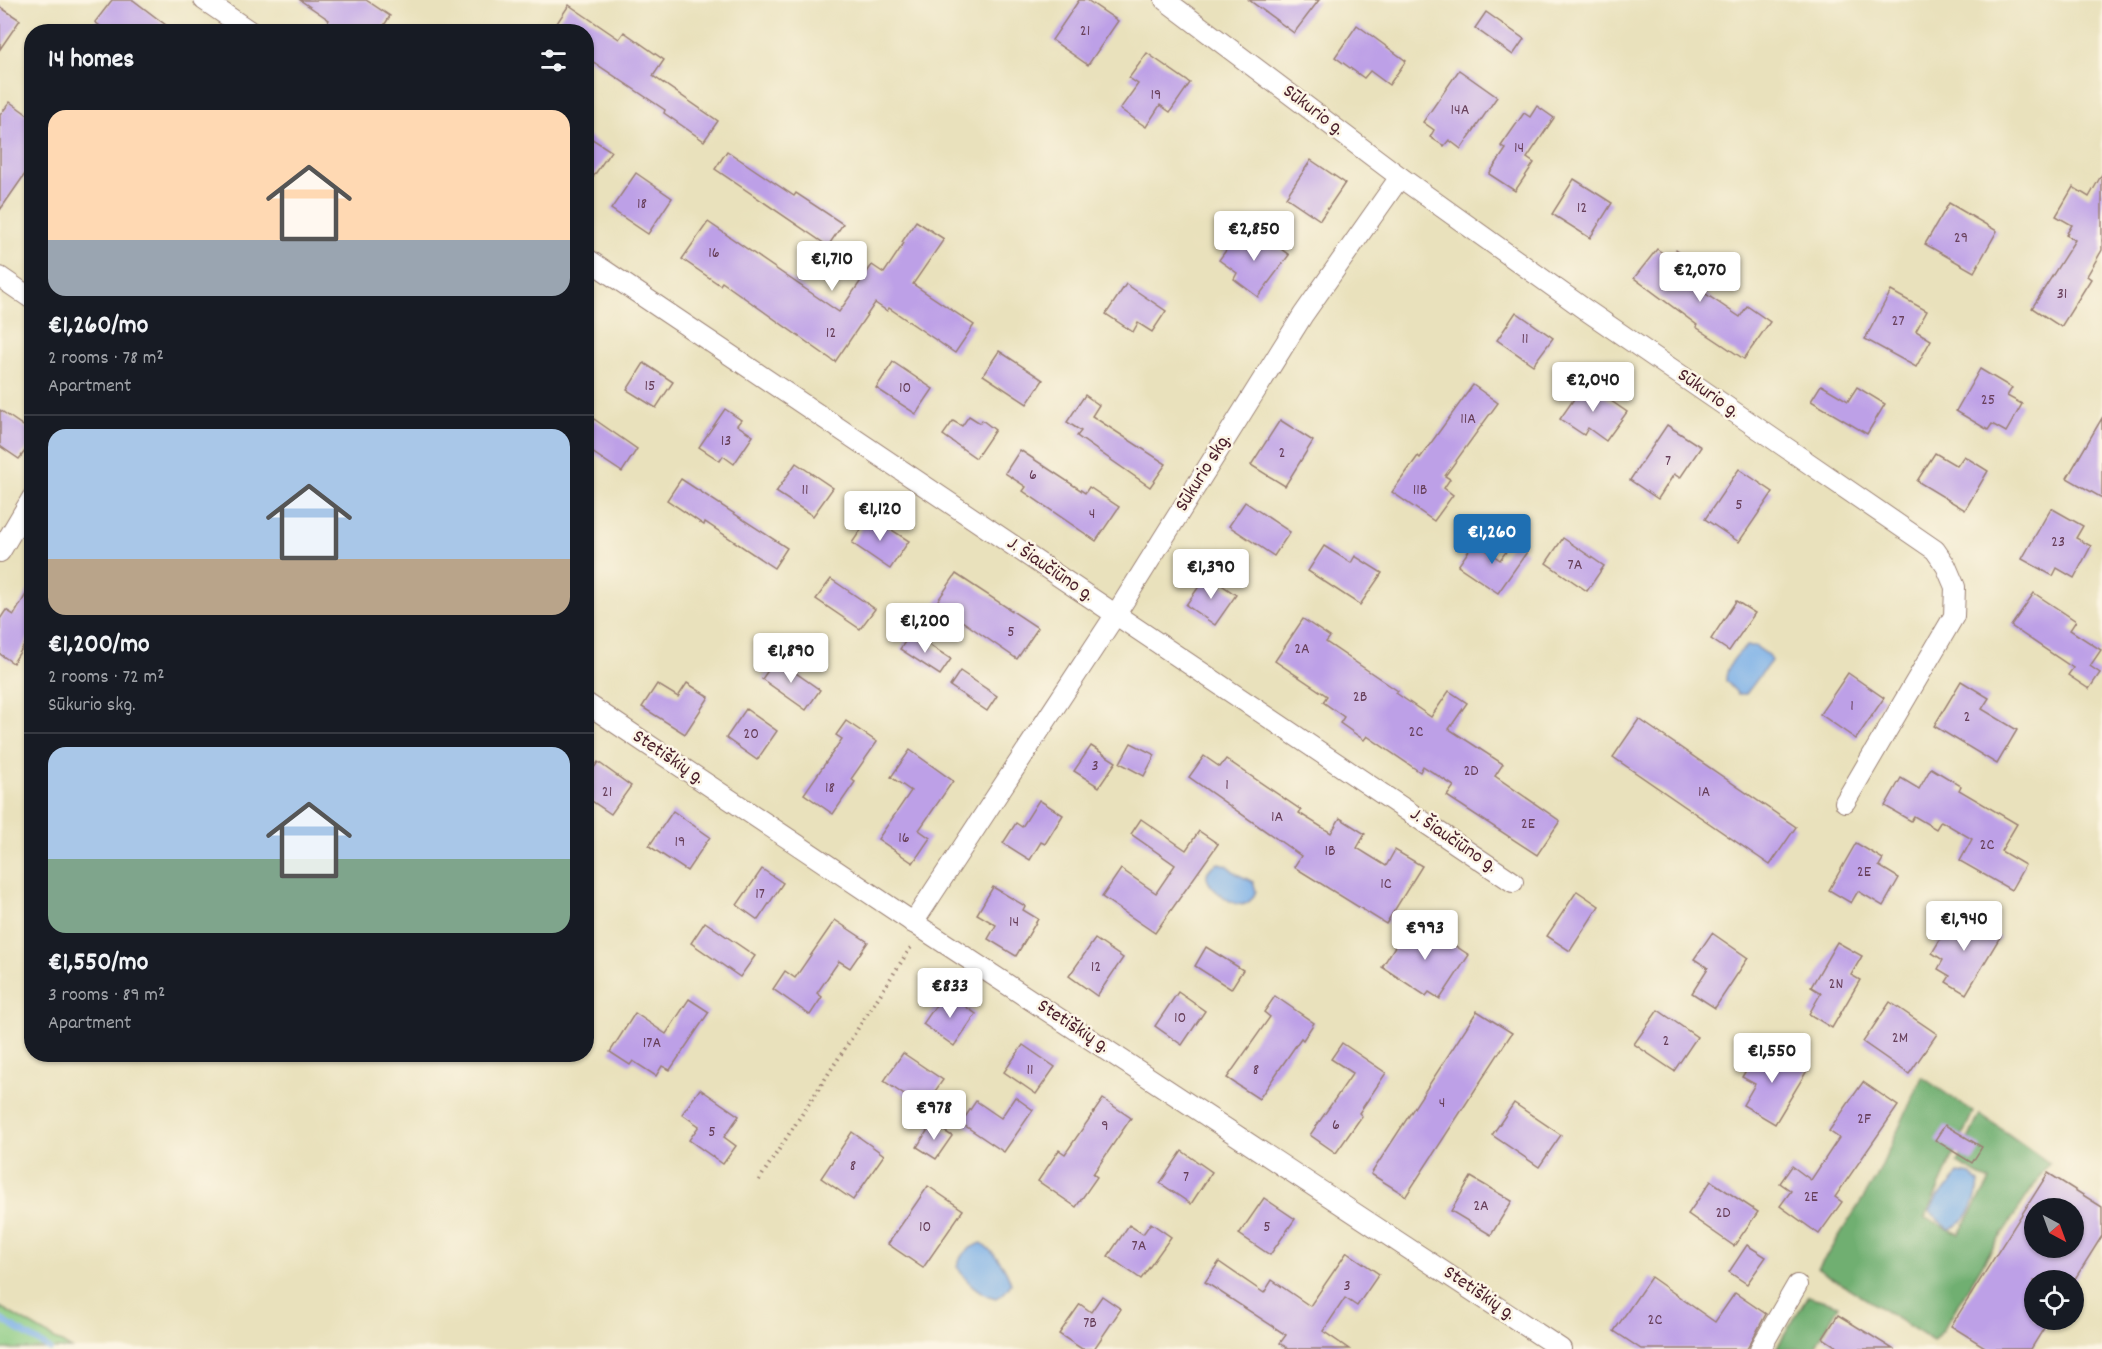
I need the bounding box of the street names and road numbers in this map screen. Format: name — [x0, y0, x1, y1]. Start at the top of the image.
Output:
street label: Sūkurio g. — [1276, 78, 1350, 144]
street label: Sūkurio g. — [1671, 362, 1745, 426]
street label: Sūkurio skg. — [1169, 428, 1239, 518]
street label: J. Šiaučiūno g. — [1001, 530, 1099, 610]
street label: Stetiškių g. — [626, 724, 710, 792]
street label: J. Šiaučiūno g. — [1404, 801, 1502, 881]
street label: Stetiškių g. — [1031, 993, 1115, 1061]
street label: Stetiškių g. — [1437, 1260, 1521, 1328]

